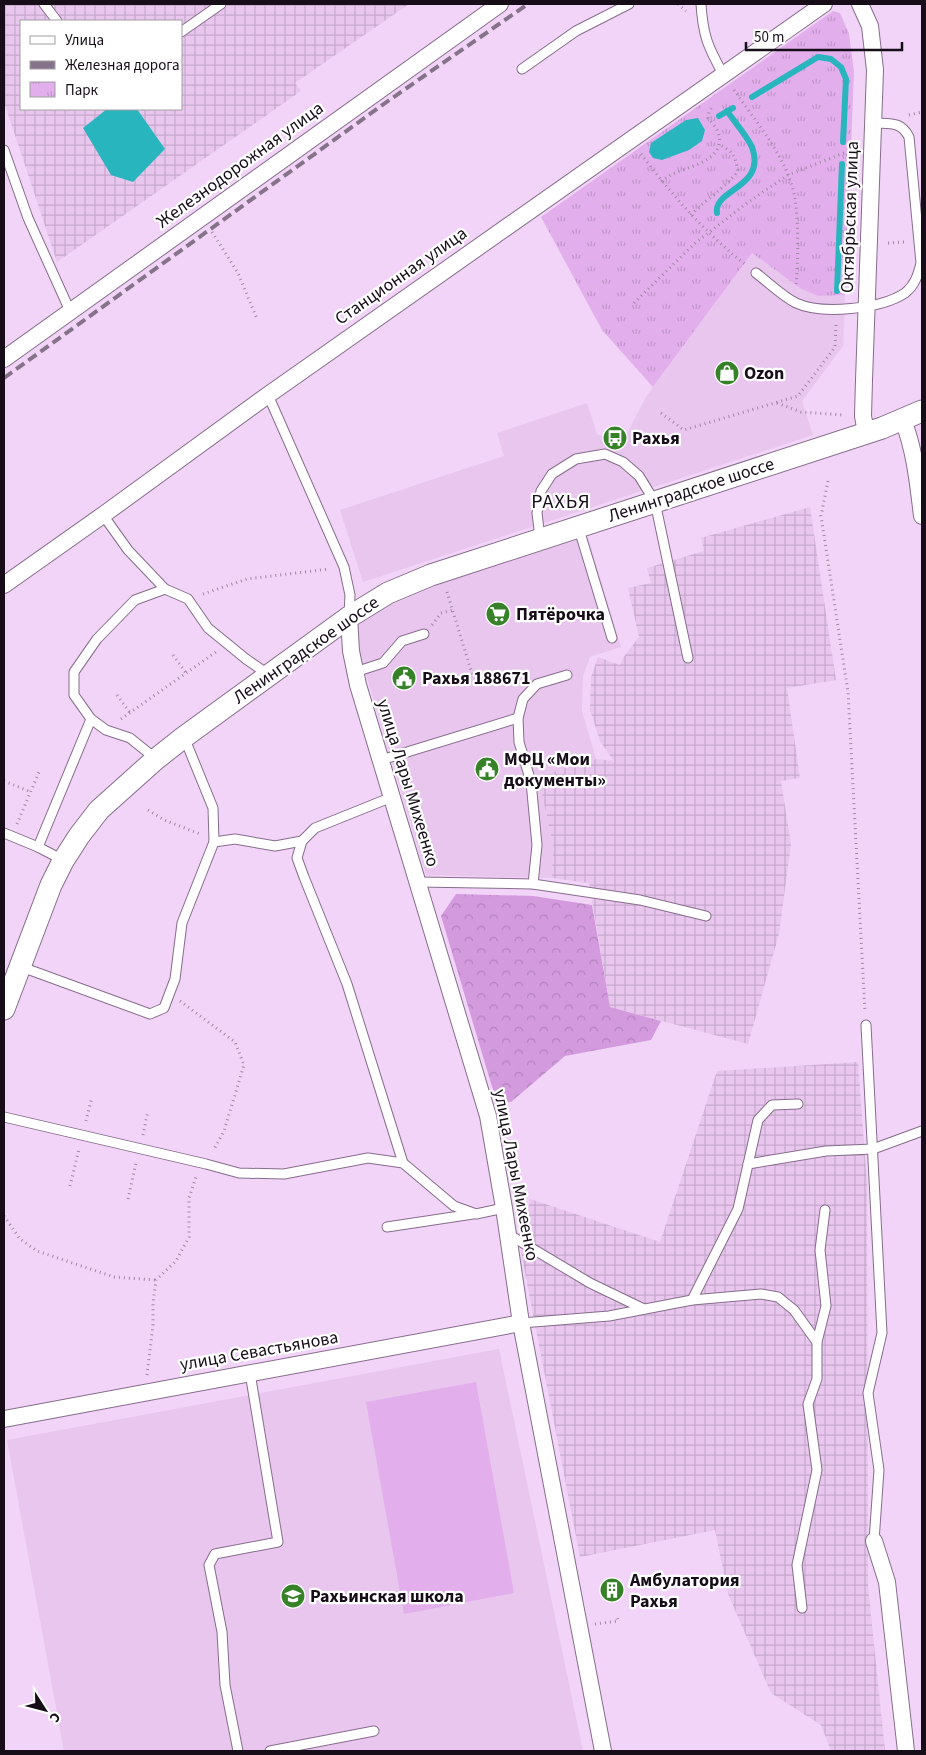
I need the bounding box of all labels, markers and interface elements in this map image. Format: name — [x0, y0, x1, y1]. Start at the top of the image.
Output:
legend — [20, 20, 182, 110]
scale bar — [746, 20, 902, 52]
text: 50 m — [754, 27, 784, 48]
text: Улица — [65, 30, 104, 51]
text: Железная дорога — [65, 55, 180, 76]
text: Парк — [65, 80, 99, 101]
street label: Железнодорожная улица — [151, 96, 329, 234]
street label: Октябрьская улица — [835, 141, 865, 293]
street label: Станционная улица — [330, 221, 472, 331]
shop icon: Ozon — [714, 360, 740, 386]
place label: Ozon — [744, 361, 784, 386]
bus stop icon: Рахья — [602, 425, 628, 451]
place label: Рахья — [632, 426, 680, 451]
street label: Ленинградское шоссе — [605, 451, 777, 529]
district label: РАХЬЯ — [531, 488, 591, 516]
street label: Ленинградское шоссе — [228, 590, 384, 710]
supermarket icon: Пятёрочка — [485, 601, 511, 627]
place label: Пятёрочка — [516, 602, 605, 627]
public building icon: Рахья 188671 — [391, 665, 417, 691]
place label: Рахья 188671 — [422, 666, 530, 691]
street label: улица Лары Михеенко — [371, 696, 445, 870]
place label: МФЦ «Мои документы» — [504, 747, 606, 793]
public building icon: МФЦ «Мои документы» — [474, 756, 500, 782]
street label: улица Лары Михеенко — [487, 1087, 545, 1263]
street label: улица Севастьянова — [178, 1325, 340, 1377]
place label: Амбулатория Рахья — [629, 1568, 740, 1614]
building icon: Амбулатория Рахья — [599, 1577, 625, 1603]
school or university icon: Рахьинская школа — [280, 1583, 306, 1609]
place label: Рахьинская школа — [310, 1584, 464, 1609]
north arrow — [20, 1685, 70, 1735]
text: С — [44, 1708, 65, 1726]

